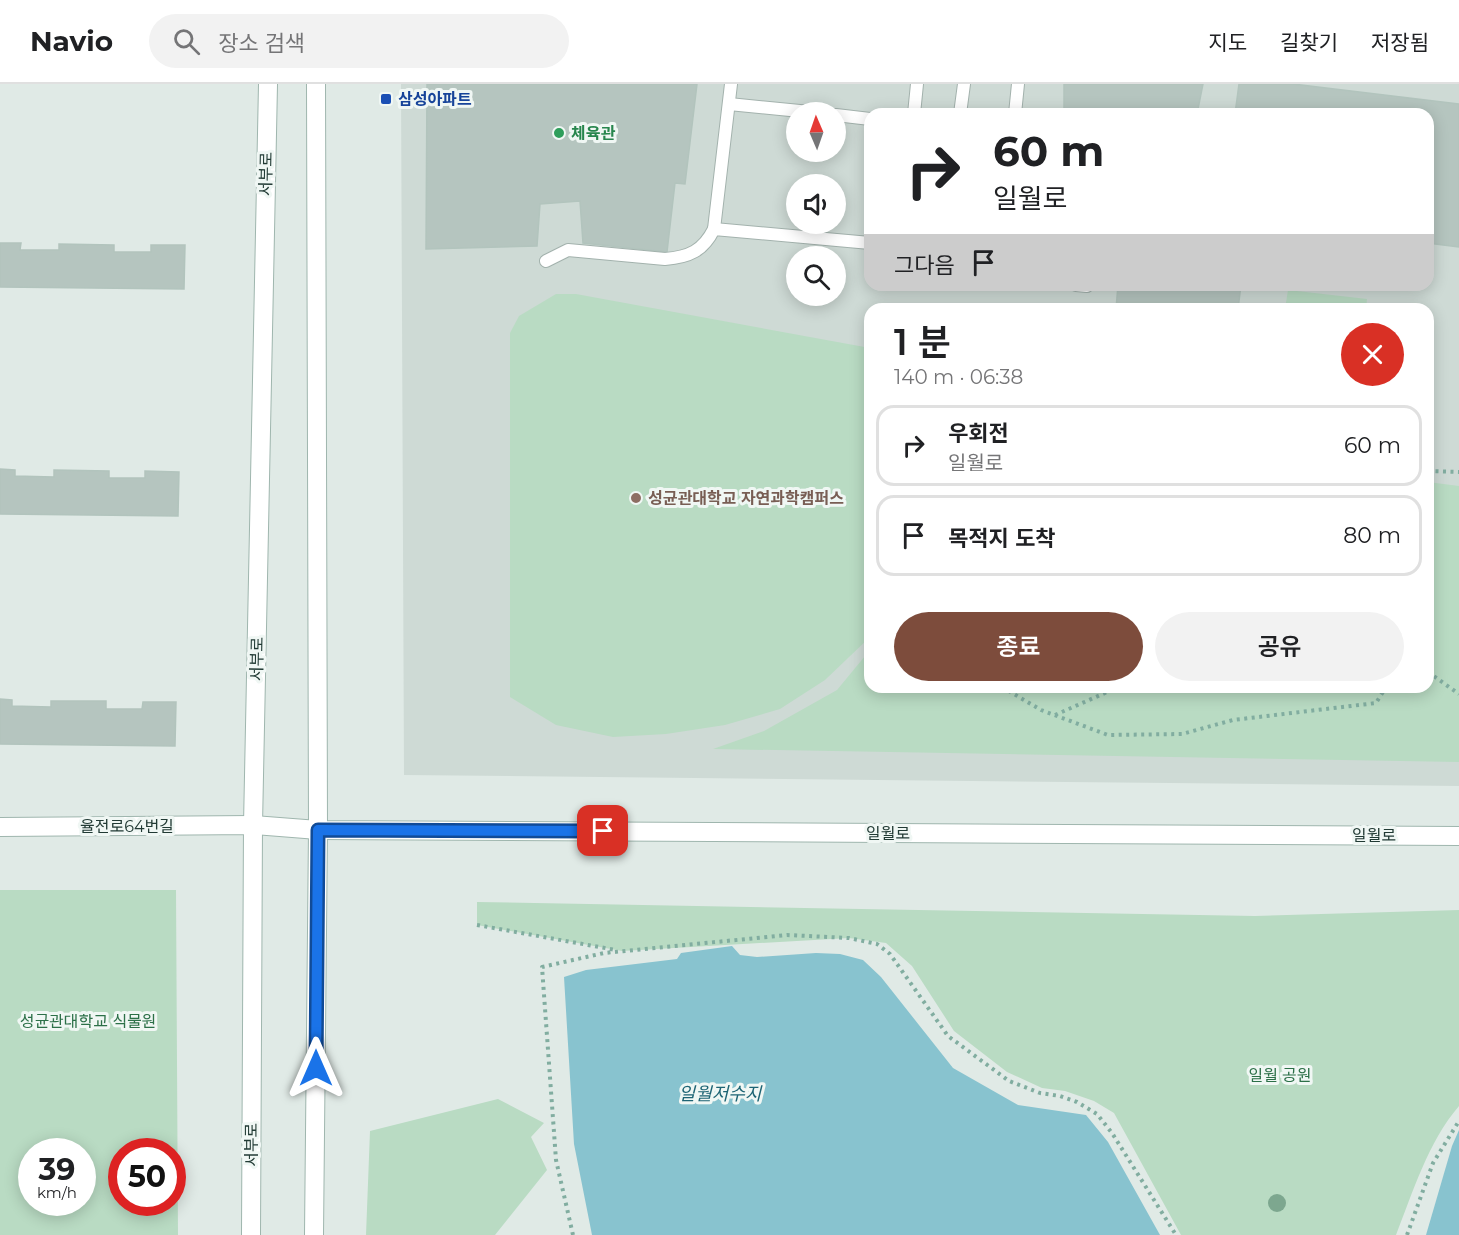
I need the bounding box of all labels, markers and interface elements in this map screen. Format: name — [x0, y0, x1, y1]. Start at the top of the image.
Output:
search box — [149, 14, 569, 68]
text: Navio — [30, 24, 113, 58]
icon: search — [170, 25, 203, 58]
text: 장소 검색 — [218, 30, 305, 57]
text: 지도 — [1208, 30, 1247, 55]
text: 길찾기 — [1280, 30, 1338, 55]
text: 저장됨 — [1371, 30, 1429, 55]
place label: 삼성아파트 — [398, 90, 472, 109]
marker: 삼성아파트 — [379, 92, 393, 106]
north arrow — [786, 102, 846, 162]
map controls — [786, 102, 846, 306]
place label: 체육관 — [571, 124, 615, 143]
text: 60 m — [993, 125, 1104, 177]
marker: 체육관 — [552, 126, 566, 140]
icon: right — [894, 132, 972, 210]
street label: 서부로 — [256, 151, 276, 196]
button: sound — [786, 174, 846, 234]
text: 일월로 — [993, 182, 1068, 215]
button: search — [786, 246, 846, 306]
icon: arrive — [967, 246, 1000, 279]
text: 그다음 — [894, 252, 955, 279]
text: 1 분 — [894, 320, 951, 364]
button: close — [1341, 323, 1404, 386]
text: 140 m · 06:38 — [894, 365, 1023, 389]
text: 우회전 — [948, 420, 1009, 447]
icon: right — [897, 429, 930, 462]
text: 60 m — [1344, 432, 1401, 459]
text: 일월로 — [948, 451, 1003, 475]
place label: 성균관대학교 자연과학캠퍼스 — [648, 489, 844, 508]
marker: 성균관대학교 자연과학캠퍼스 — [629, 491, 643, 505]
icon: arrive — [897, 519, 930, 552]
text: 80 m — [1343, 522, 1401, 549]
text: 목적지 도착 — [948, 525, 1055, 552]
button: 종료 — [894, 612, 1143, 681]
button: 공유 — [1155, 612, 1404, 681]
street label: 서부로 — [247, 636, 267, 681]
pin — [577, 805, 628, 856]
icon: arrive — [586, 814, 619, 847]
street label: 율전로64번길 — [80, 817, 174, 836]
street label: 일월로 — [866, 824, 910, 843]
street label: 일월로 — [1352, 826, 1396, 845]
park label: 성균관대학교 식물원 — [20, 1012, 156, 1031]
position arrow — [284, 1036, 348, 1100]
park label: 일월 공원 — [1248, 1066, 1312, 1085]
water label: 일월저수지 — [679, 1083, 763, 1105]
street label: 서부로 — [242, 1123, 261, 1167]
speed limit sign: 50 — [108, 1138, 186, 1216]
text: 39 — [39, 1151, 75, 1188]
text: km/h — [37, 1183, 77, 1202]

